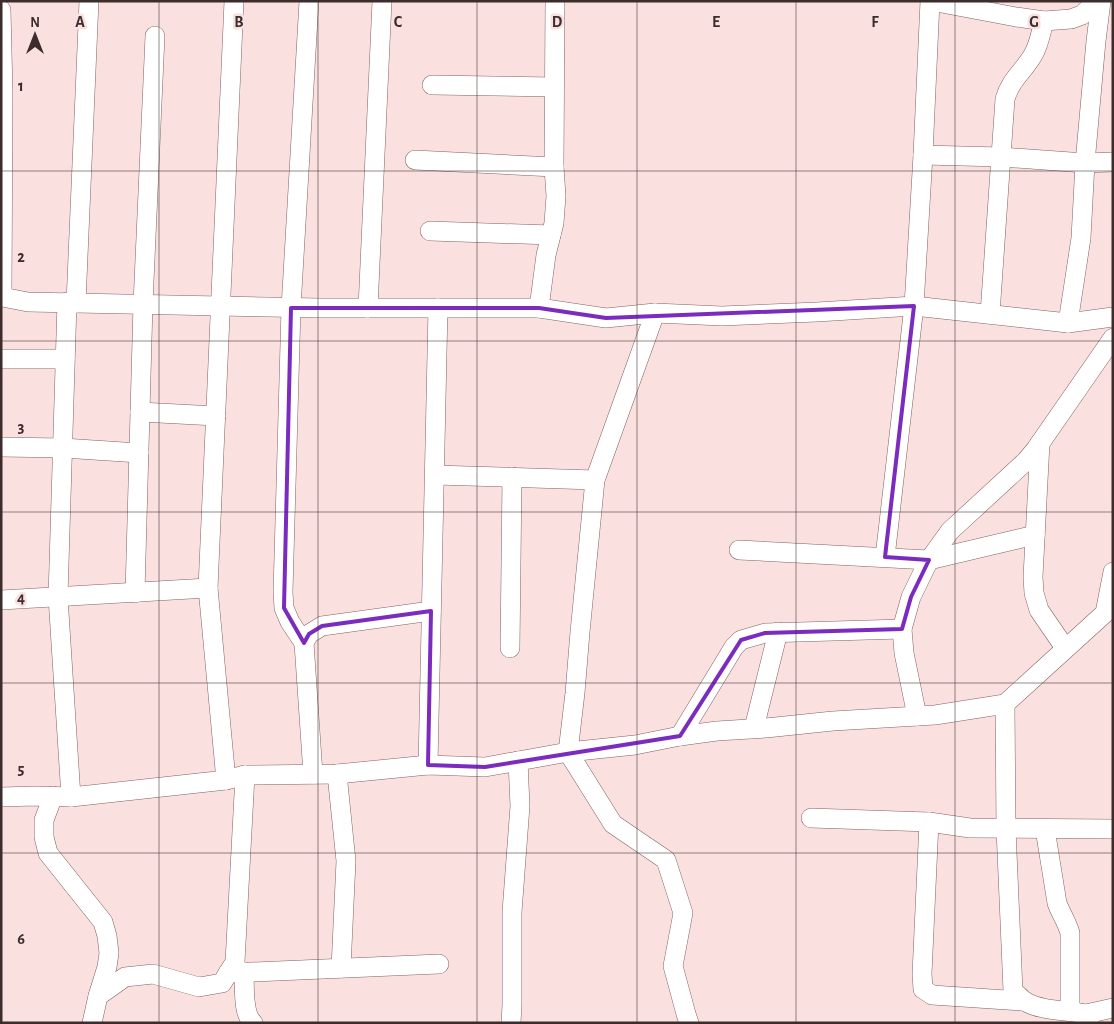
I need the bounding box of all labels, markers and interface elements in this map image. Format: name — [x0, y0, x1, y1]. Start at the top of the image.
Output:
north arrow — [10, 10, 60, 60]
text: A — [75, 14, 85, 30]
text: B — [234, 14, 244, 30]
text: C — [394, 14, 403, 30]
text: D — [552, 14, 563, 30]
text: E — [712, 14, 720, 30]
text: F — [871, 14, 879, 30]
text: G — [1029, 14, 1039, 30]
text: N — [30, 16, 40, 30]
text: 1 — [18, 78, 24, 94]
text: 2 — [17, 249, 25, 265]
text: 3 — [18, 419, 25, 435]
text: 4 — [17, 590, 25, 606]
text: 5 — [18, 761, 25, 777]
text: 6 — [17, 931, 25, 947]

